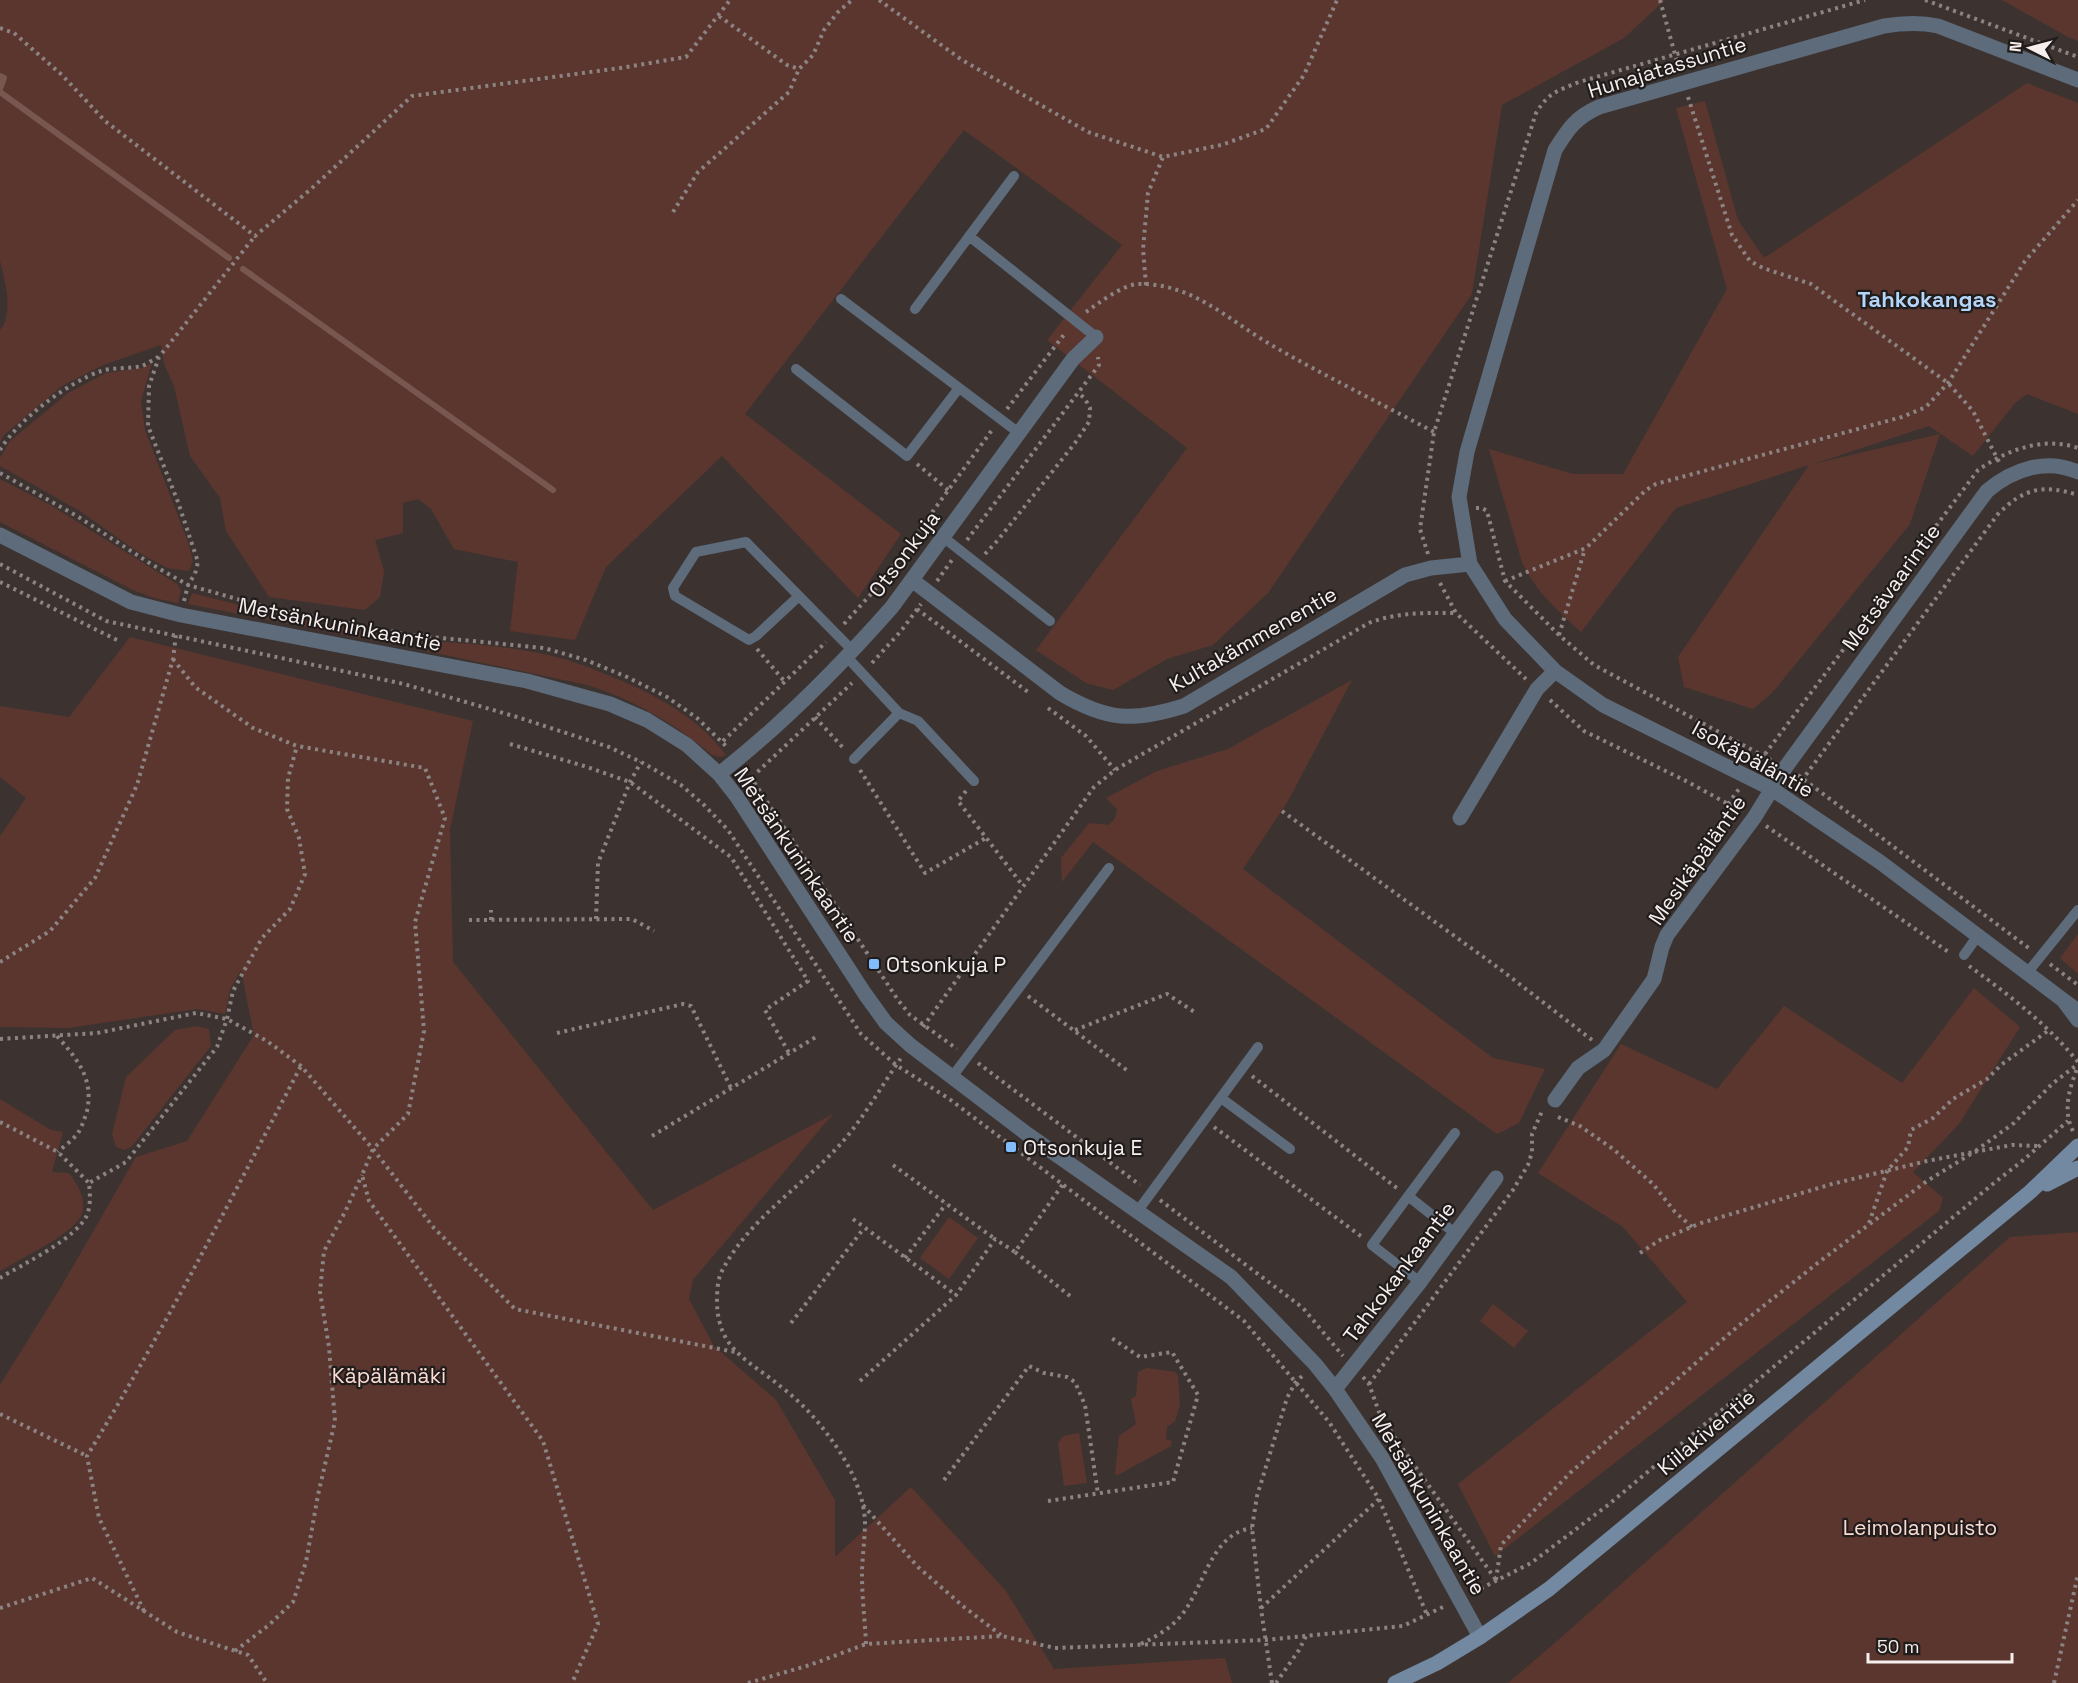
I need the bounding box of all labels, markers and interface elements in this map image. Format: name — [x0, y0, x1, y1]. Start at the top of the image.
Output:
north arrow — [2000, 18, 2060, 78]
street label: Hunajatassuntie — [1584, 30, 1750, 104]
text: N — [2005, 40, 2027, 53]
district label: Tahkokangas — [1857, 285, 1997, 313]
street label: Otsonkuja — [863, 505, 945, 603]
street label: Metsävaarintie — [1836, 518, 1946, 656]
street label: Kultakämmenentie — [1164, 580, 1342, 698]
street label: Metsänkuninkaantie — [236, 591, 444, 657]
street label: Isokäpäläntie — [1687, 714, 1819, 804]
street label: Metsänkuninkaantie — [728, 762, 866, 948]
street label: Mesikäpäläntie — [1642, 790, 1752, 930]
place label: Otsonkuja P — [886, 951, 1006, 978]
marker: Otsonkuja P — [867, 957, 881, 971]
place label: Otsonkuja E — [1023, 1134, 1142, 1161]
marker: Otsonkuja E — [1004, 1140, 1018, 1154]
street label: Tahkokankaantie — [1337, 1196, 1461, 1348]
park label: Käpälämäki — [332, 1362, 446, 1389]
street label: Kiilakiventie — [1651, 1383, 1761, 1481]
street label: Metsänkuninkaantie — [1366, 1408, 1492, 1600]
park label: Leimolanpuisto — [1843, 1514, 1997, 1541]
scale bar — [1868, 1626, 2012, 1664]
text: 50 m — [1877, 1635, 1919, 1658]

